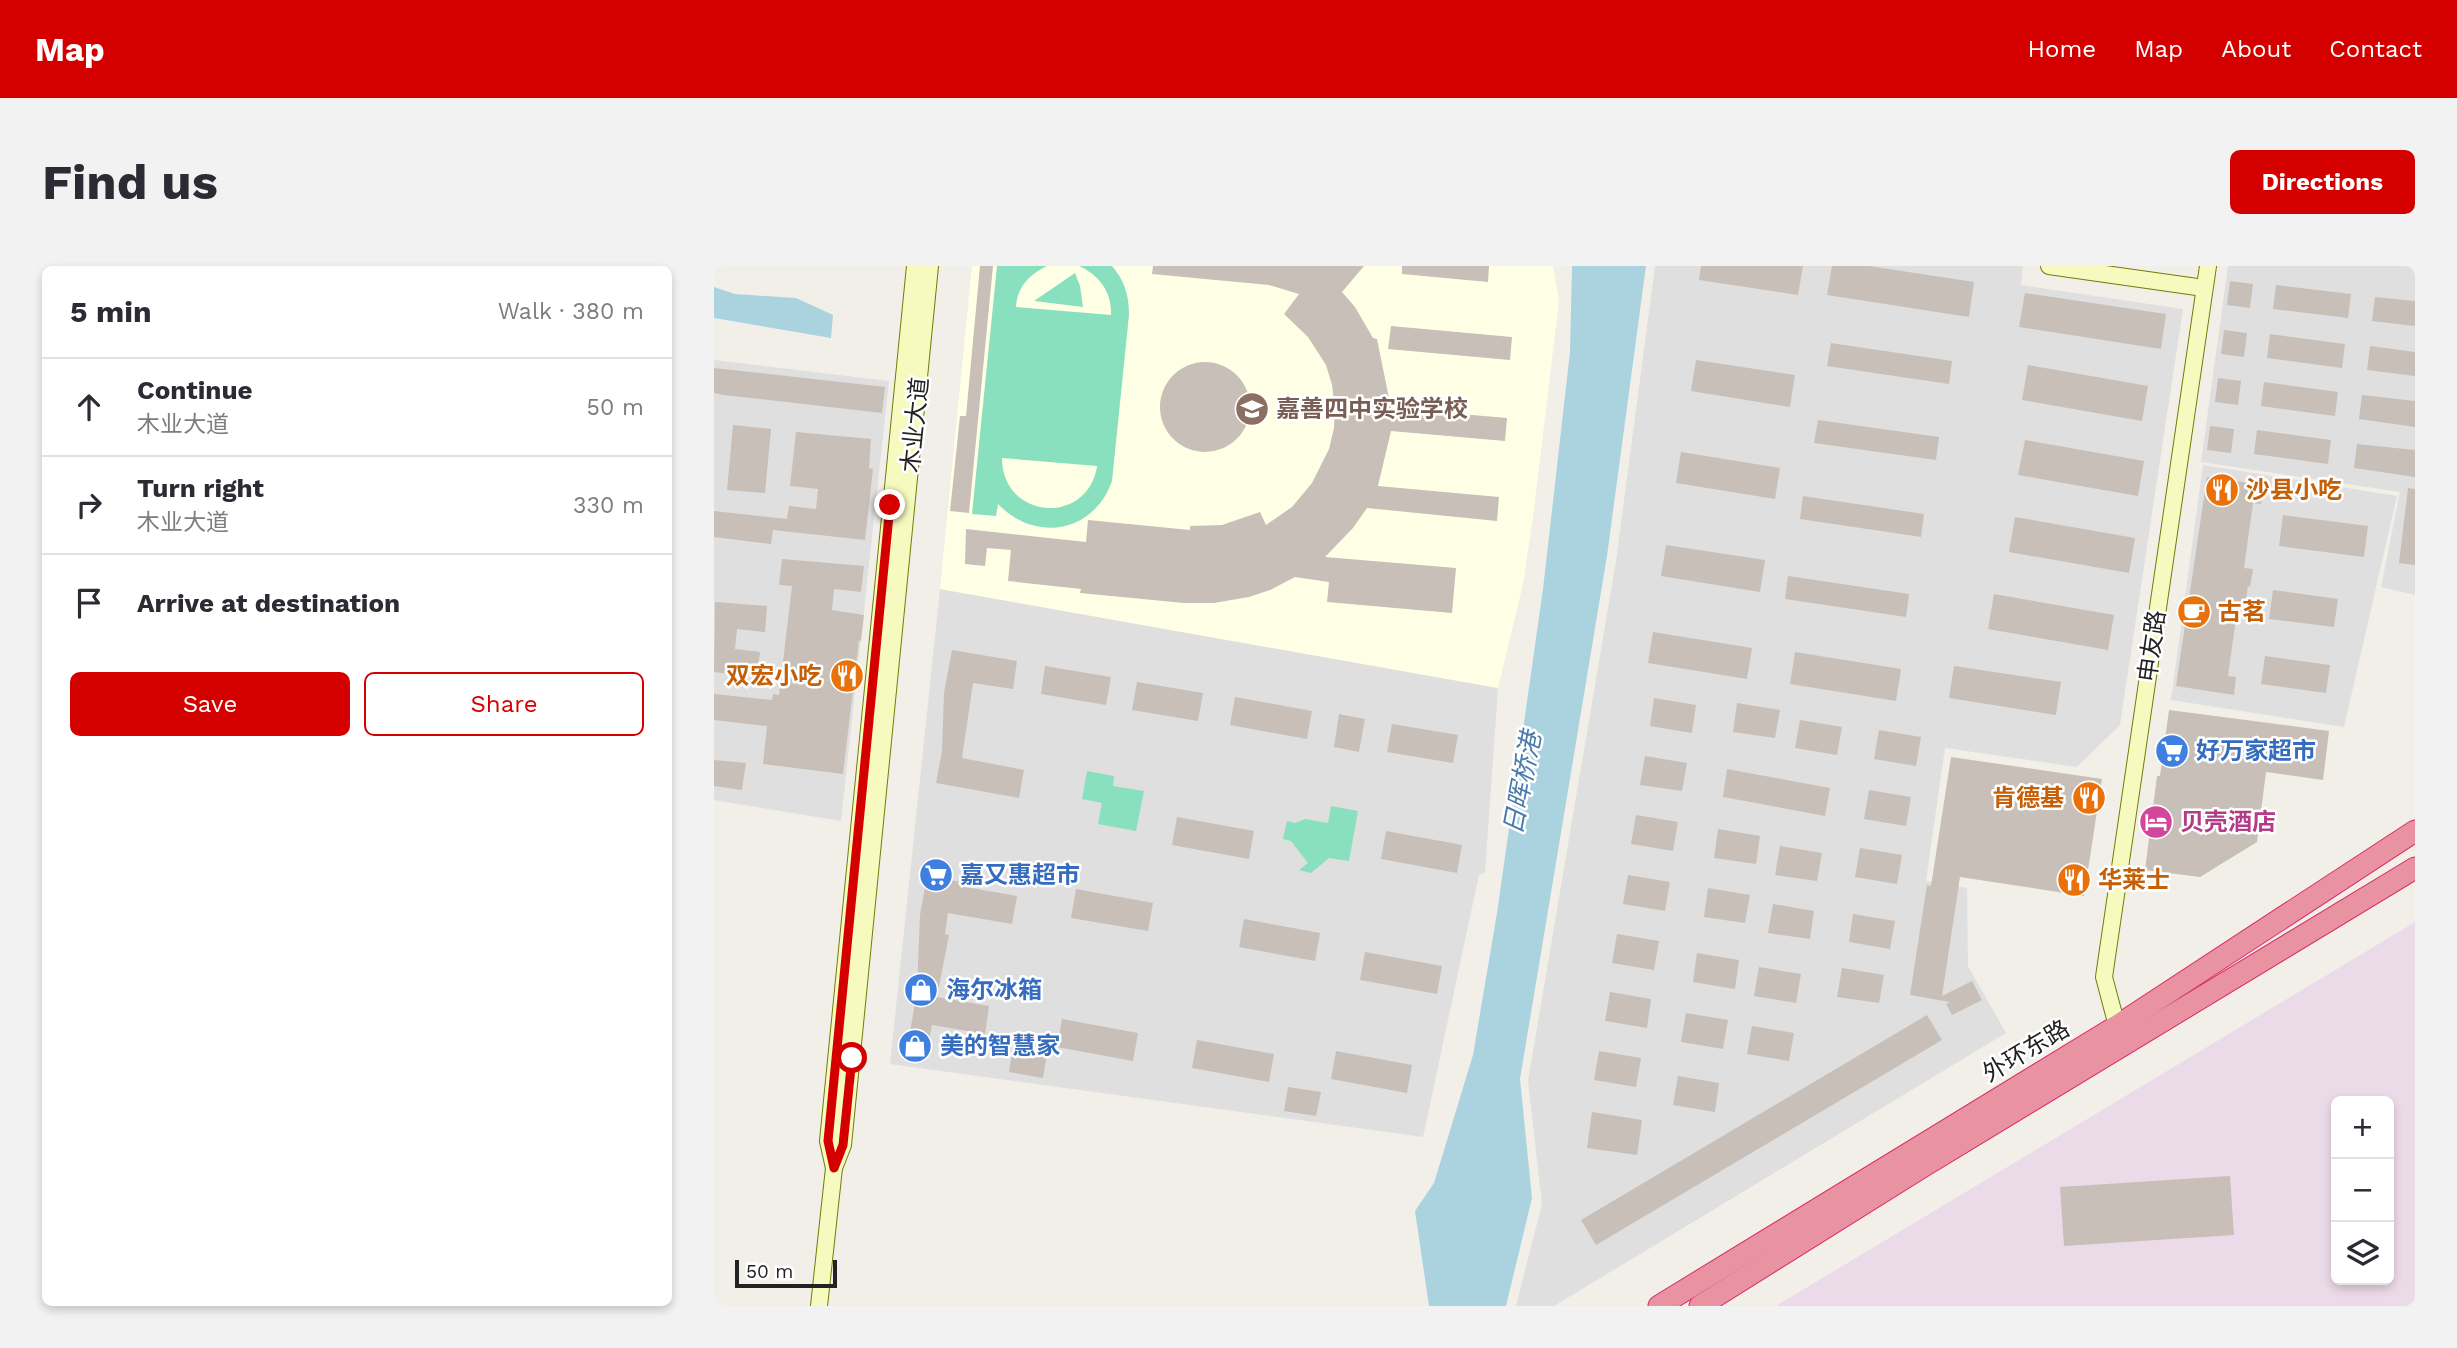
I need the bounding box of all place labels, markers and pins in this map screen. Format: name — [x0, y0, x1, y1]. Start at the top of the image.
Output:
school or university icon: 嘉善四中实验学校 — [1233, 390, 1271, 428]
place label: 嘉善四中实验学校 — [1276, 395, 1468, 423]
restaurant icon: 沙县小吃 — [2203, 471, 2241, 509]
place label: 沙县小吃 — [2246, 476, 2342, 504]
cafe icon: 古茗 — [2175, 593, 2213, 631]
place label: 古茗 — [2218, 598, 2266, 626]
restaurant icon: 双宏小吃 — [828, 657, 866, 695]
place label: 双宏小吃 — [726, 662, 822, 690]
supermarket icon: 好万家超市 — [2153, 732, 2191, 770]
place label: 好万家超市 — [2196, 737, 2316, 765]
restaurant icon: 肯德基 — [2070, 779, 2108, 817]
place label: 肯德基 — [1992, 784, 2064, 812]
hotel icon: 贝壳酒店 — [2137, 803, 2175, 841]
place label: 贝壳酒店 — [2180, 808, 2276, 836]
supermarket icon: 嘉又惠超市 — [917, 856, 955, 894]
place label: 嘉又惠超市 — [960, 861, 1080, 889]
restaurant icon: 华莱士 — [2055, 861, 2093, 899]
place label: 华莱士 — [2098, 866, 2170, 894]
shop icon: 海尔冰箱 — [902, 971, 940, 1009]
place label: 海尔冰箱 — [946, 976, 1042, 1004]
shop icon: 美的智慧家 — [896, 1027, 934, 1065]
place label: 美的智慧家 — [940, 1032, 1060, 1060]

